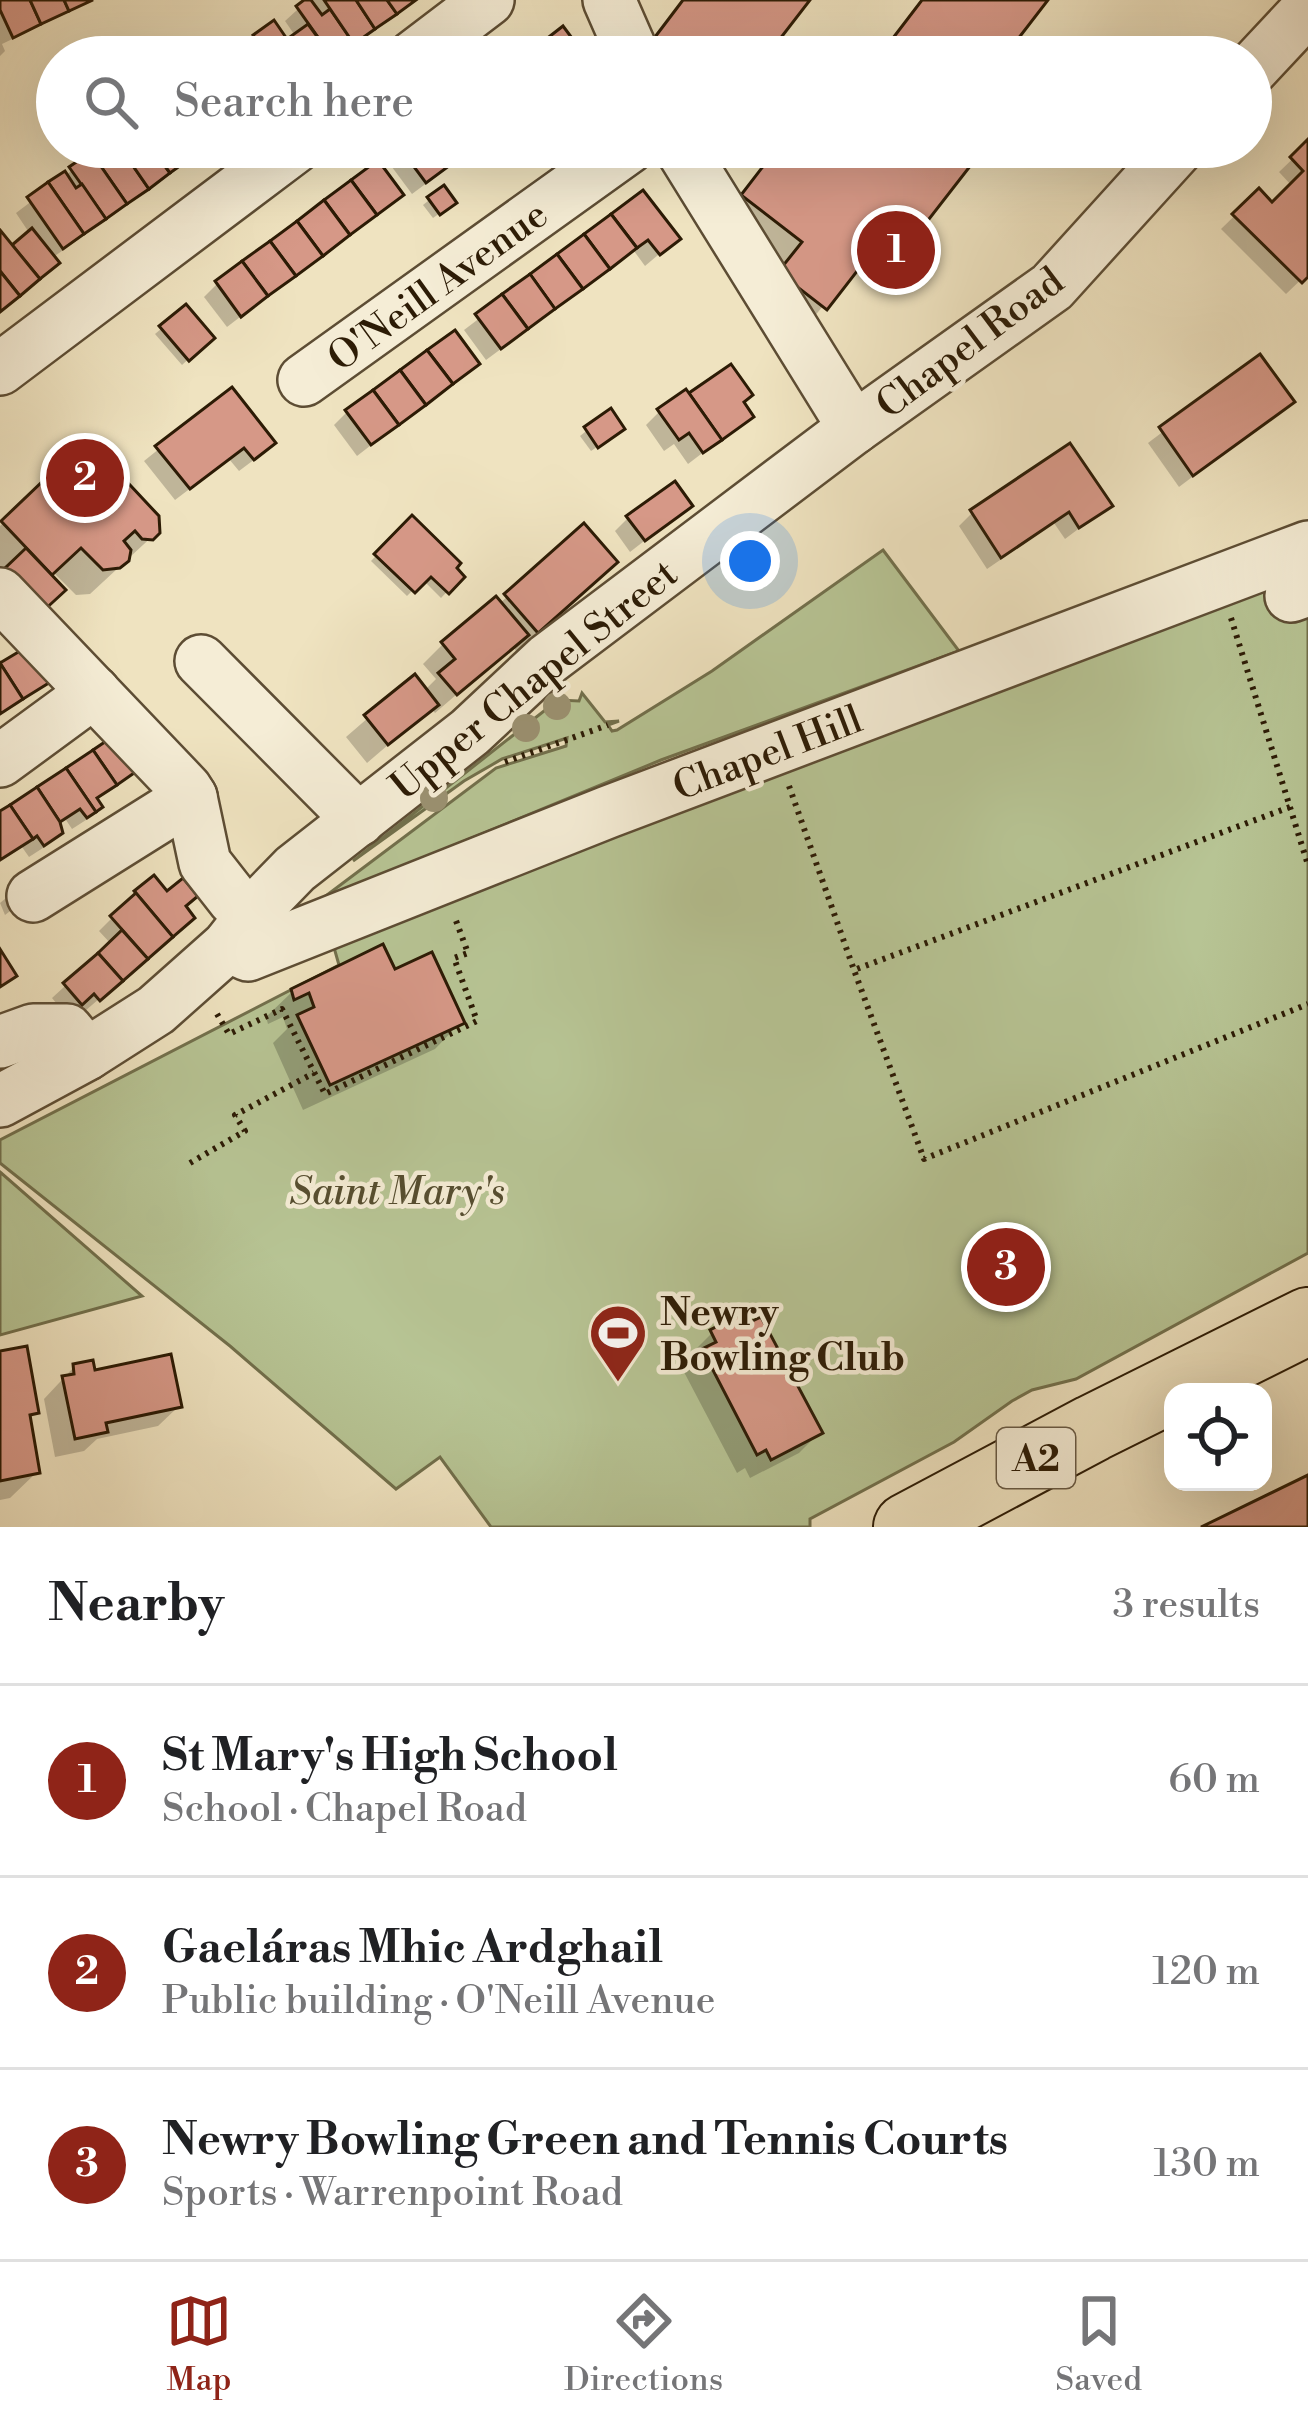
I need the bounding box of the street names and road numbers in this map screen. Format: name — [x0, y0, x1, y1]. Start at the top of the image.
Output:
street label: O'Neill Avenue — [319, 191, 558, 383]
street label: Chapel Road — [867, 258, 1074, 430]
street label: Upper Chapel Street — [381, 550, 688, 812]
street label: Chapel Hill — [666, 696, 869, 813]
road number: A2 — [997, 1428, 1075, 1488]

